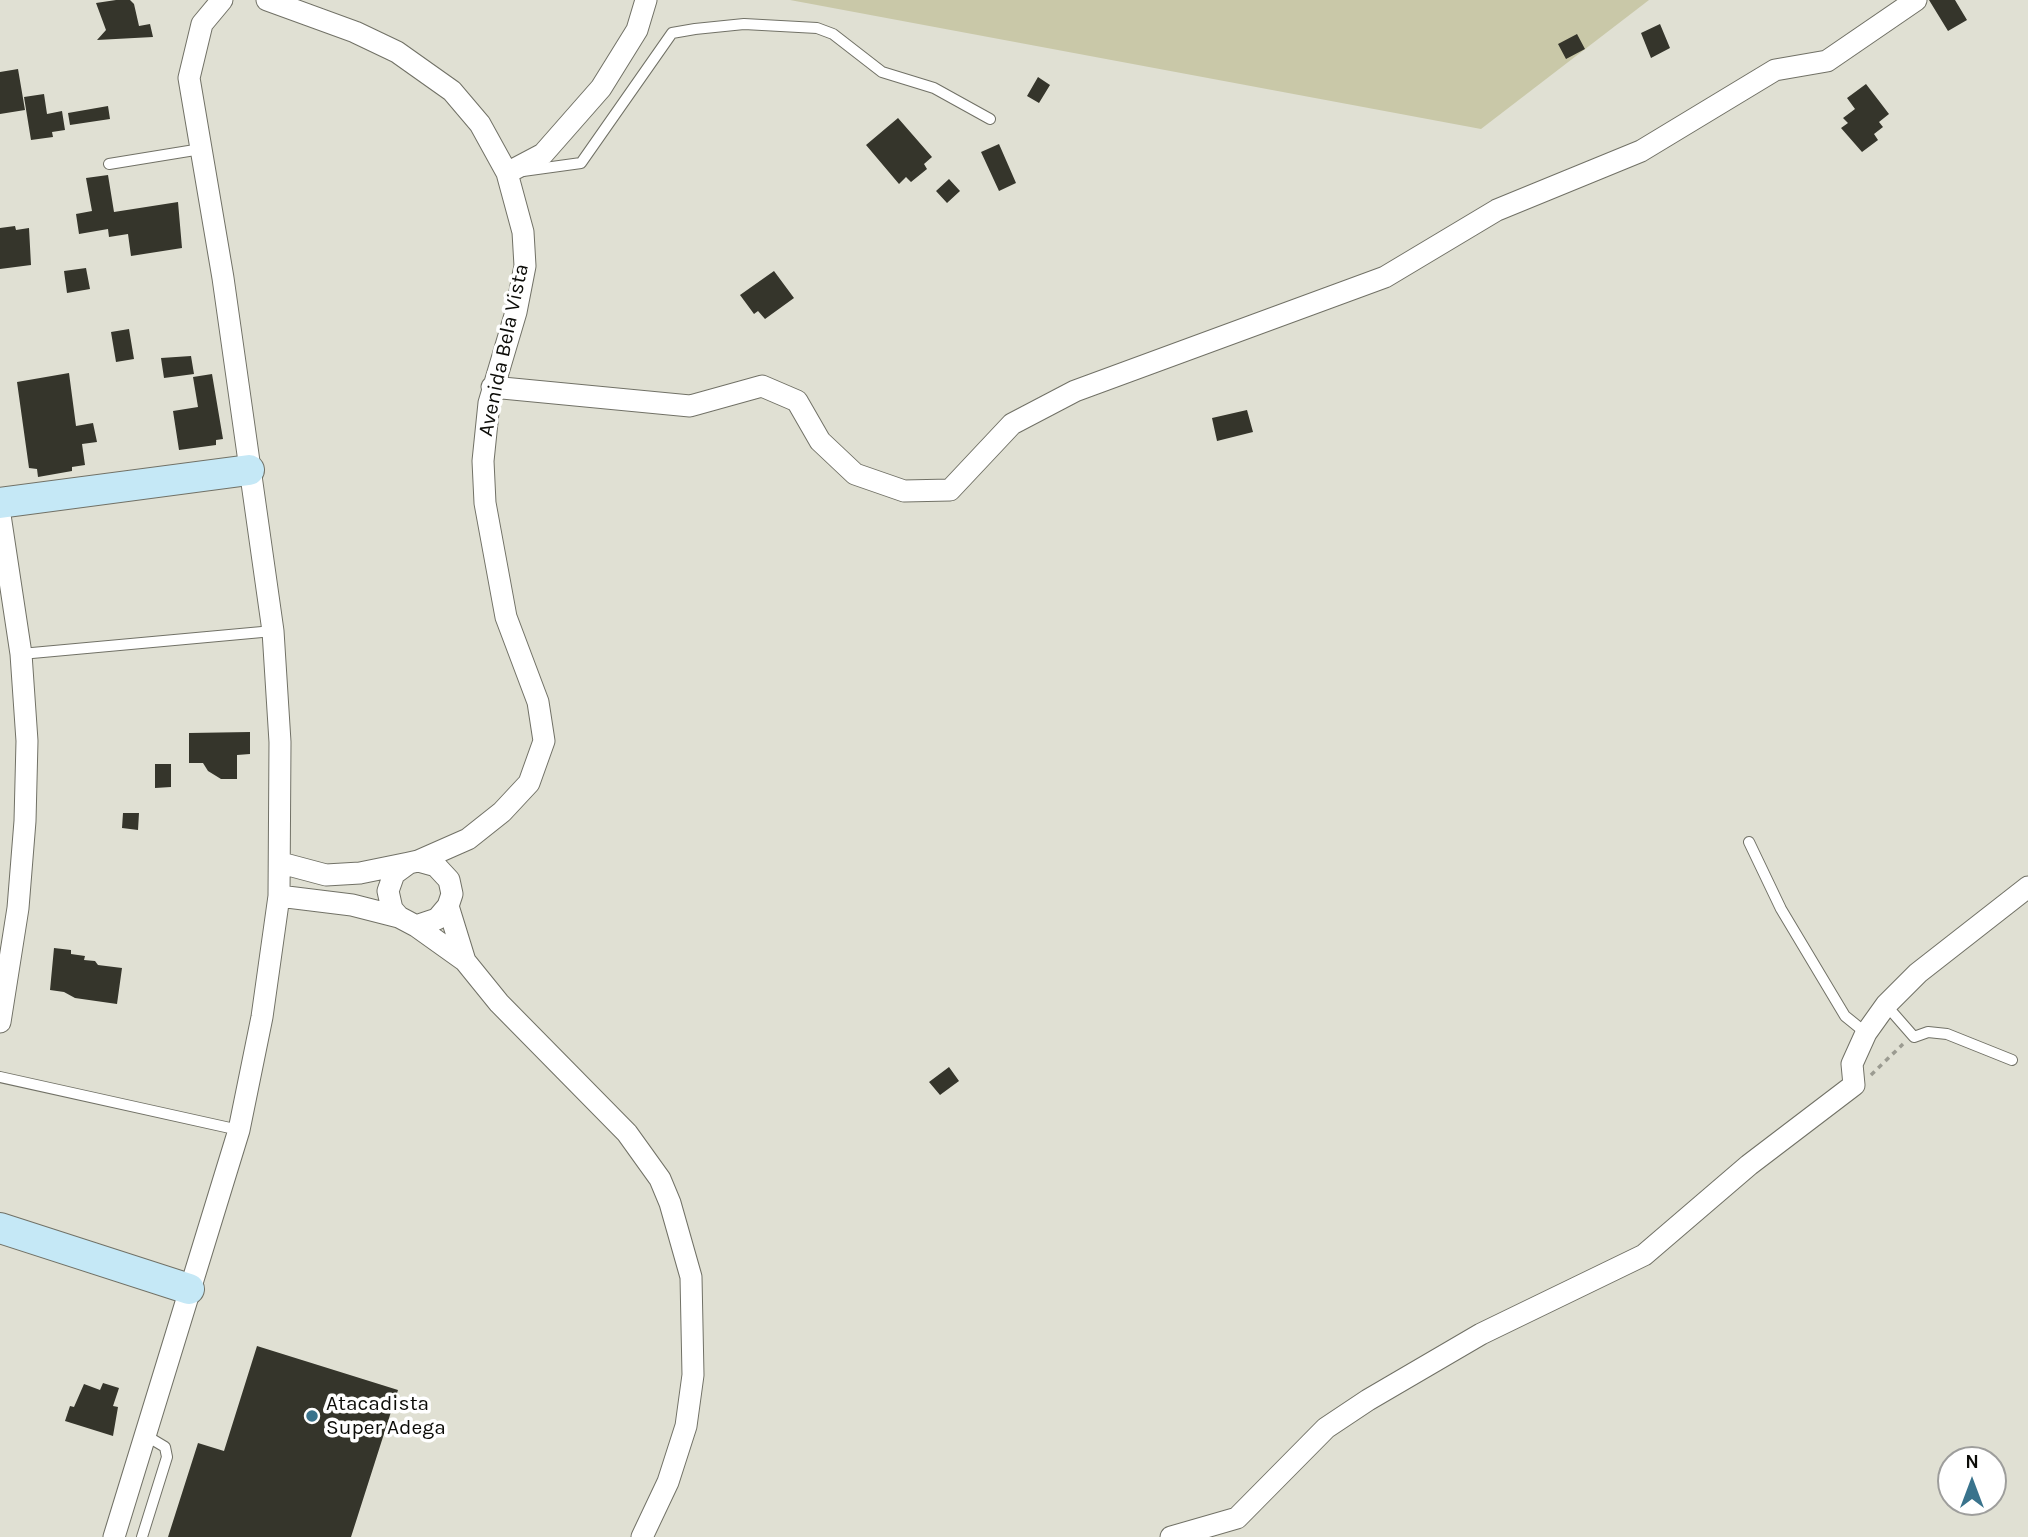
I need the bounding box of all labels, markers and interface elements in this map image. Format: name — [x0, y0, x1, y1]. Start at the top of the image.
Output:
street label: Avenida Bela Vista — [473, 261, 535, 439]
place label: Atacadista Super Adega — [326, 1391, 446, 1441]
marker: Atacadista Super Adega — [304, 1408, 320, 1424]
north arrow — [1937, 1446, 2007, 1516]
text: N — [1965, 1451, 1979, 1473]

